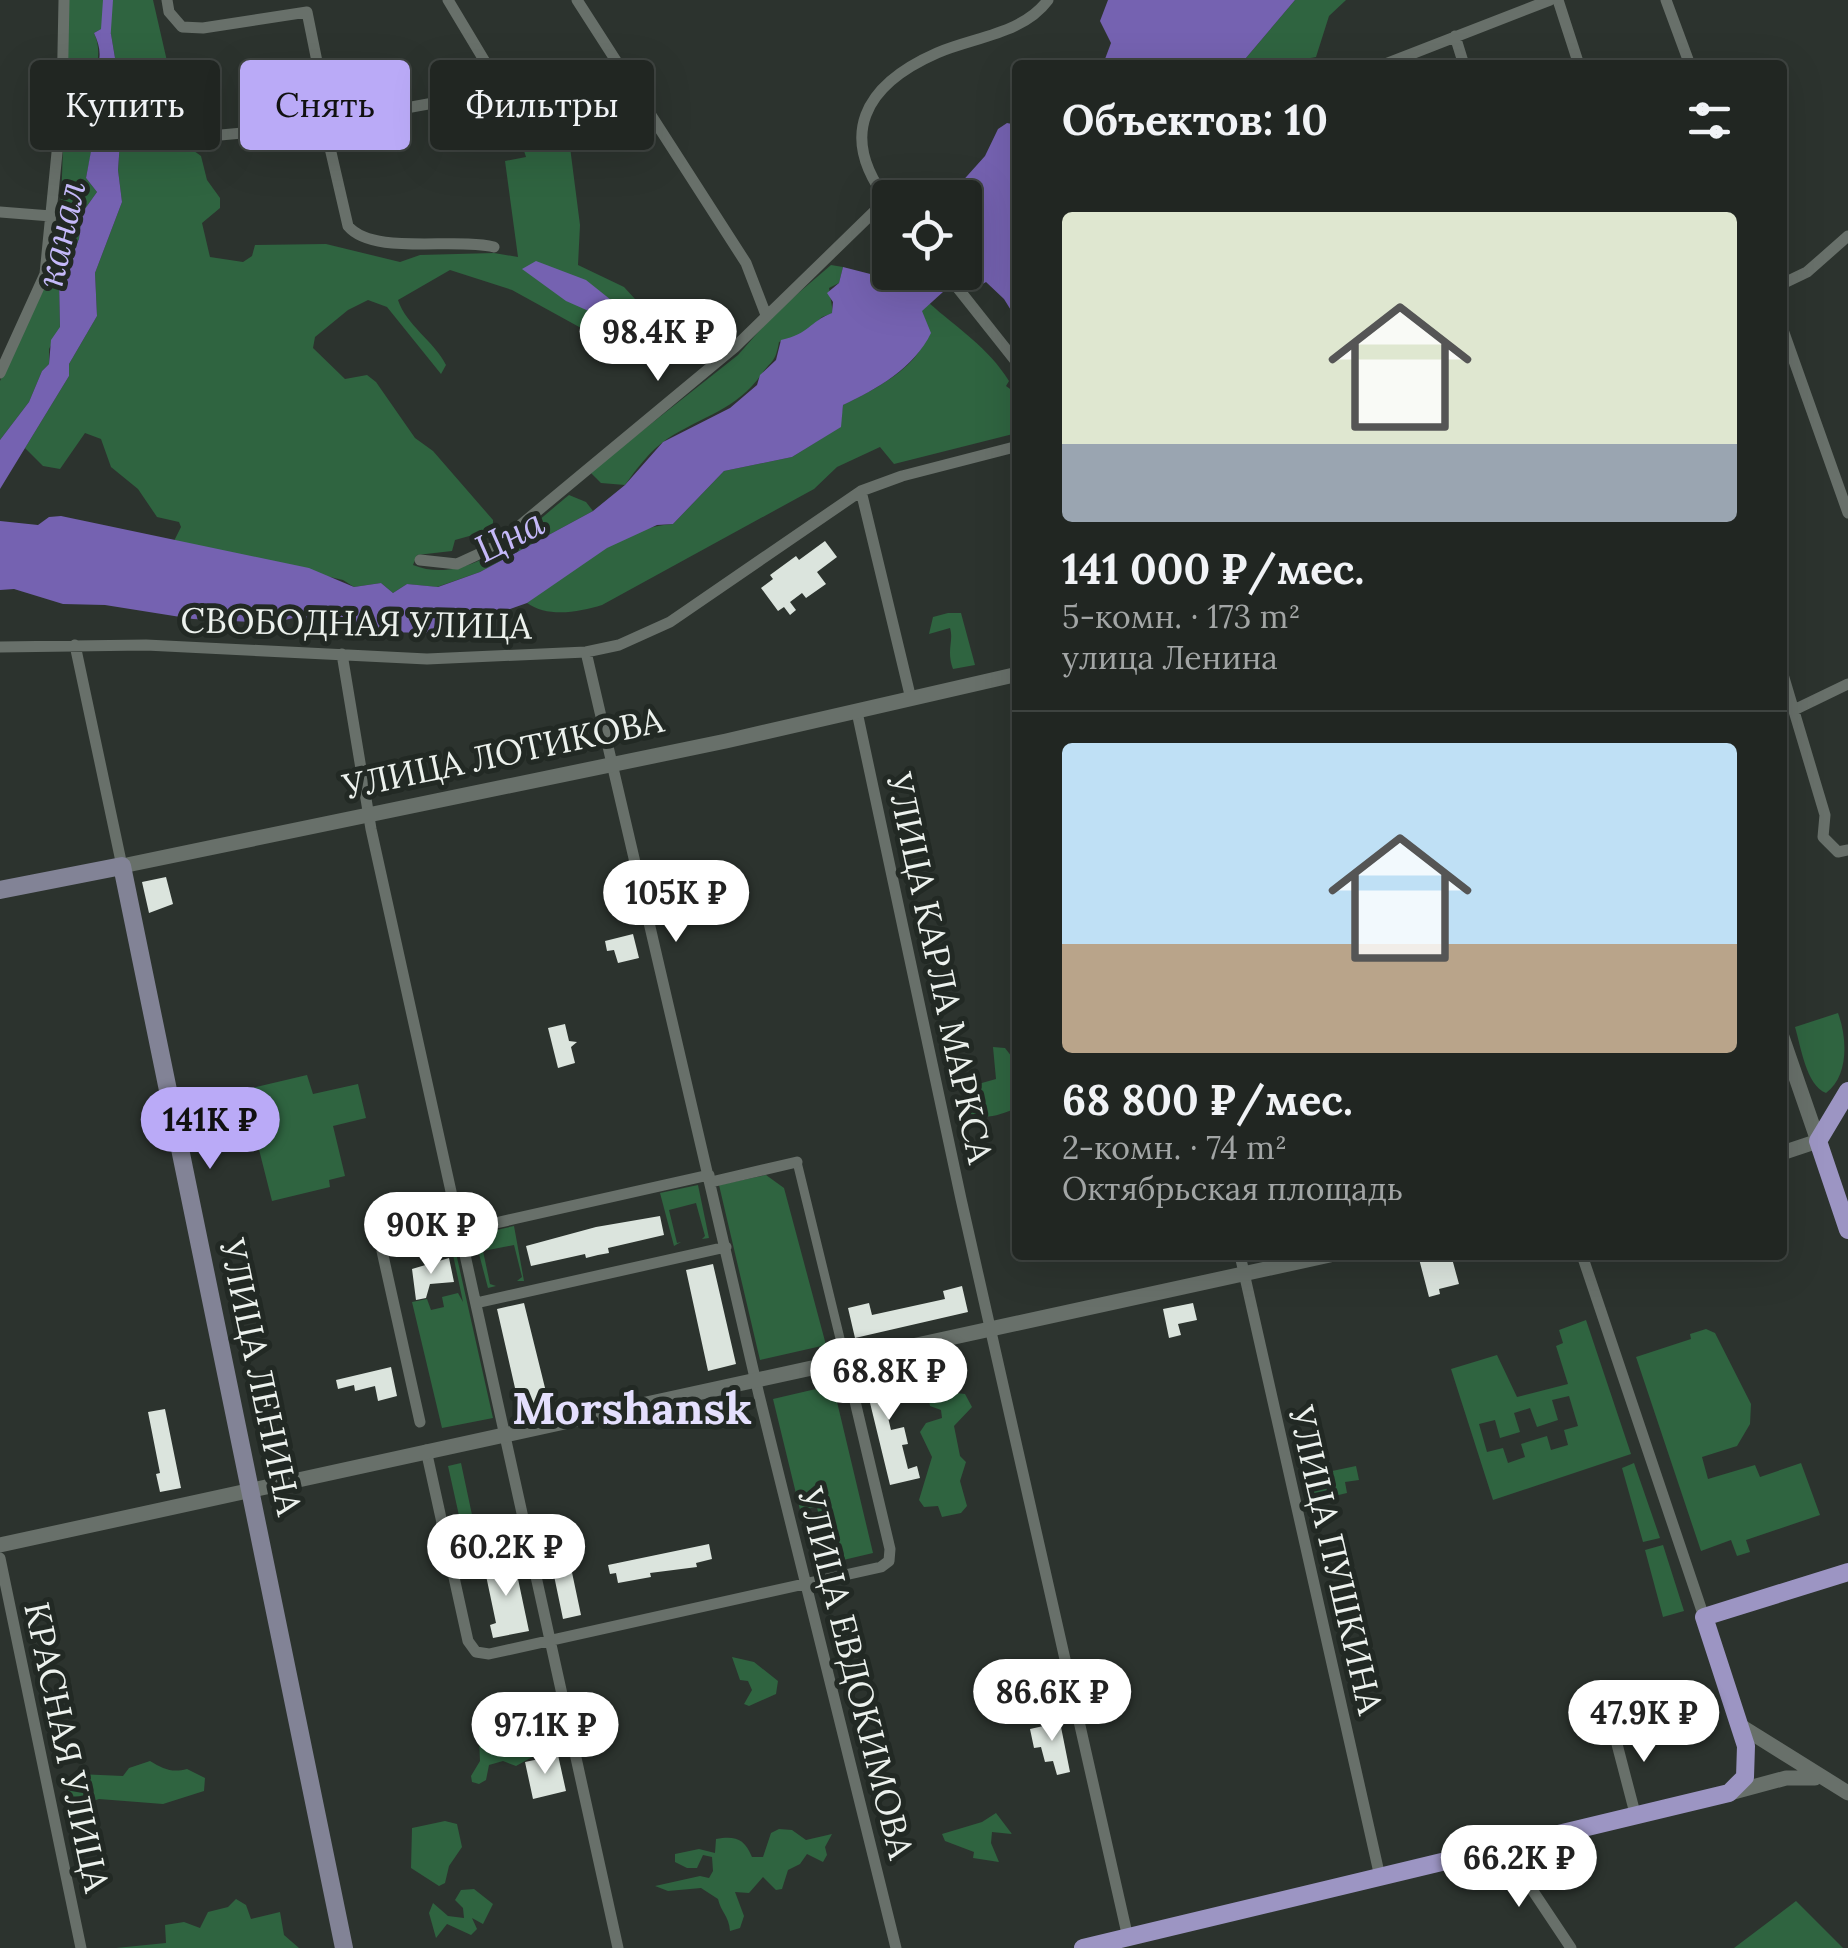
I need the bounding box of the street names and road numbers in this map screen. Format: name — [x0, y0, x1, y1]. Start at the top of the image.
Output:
street label: СВОБОДНАЯ УЛИЦА — [180, 597, 533, 649]
street label: УЛИЦА ЛОТИКОВА — [338, 697, 668, 809]
street label: УЛИЦА КАРЛА МАРКСА — [876, 768, 1004, 1168]
street label: УЛИЦА ЛЕНИНА — [210, 1234, 312, 1520]
street label: УЛИЦА ПУШКИНА — [1278, 1401, 1394, 1719]
street label: УЛИЦА ЕВДОКИМОВА — [788, 1482, 924, 1864]
street label: КРАСНАЯ УЛИЦА — [14, 1598, 120, 1897]

